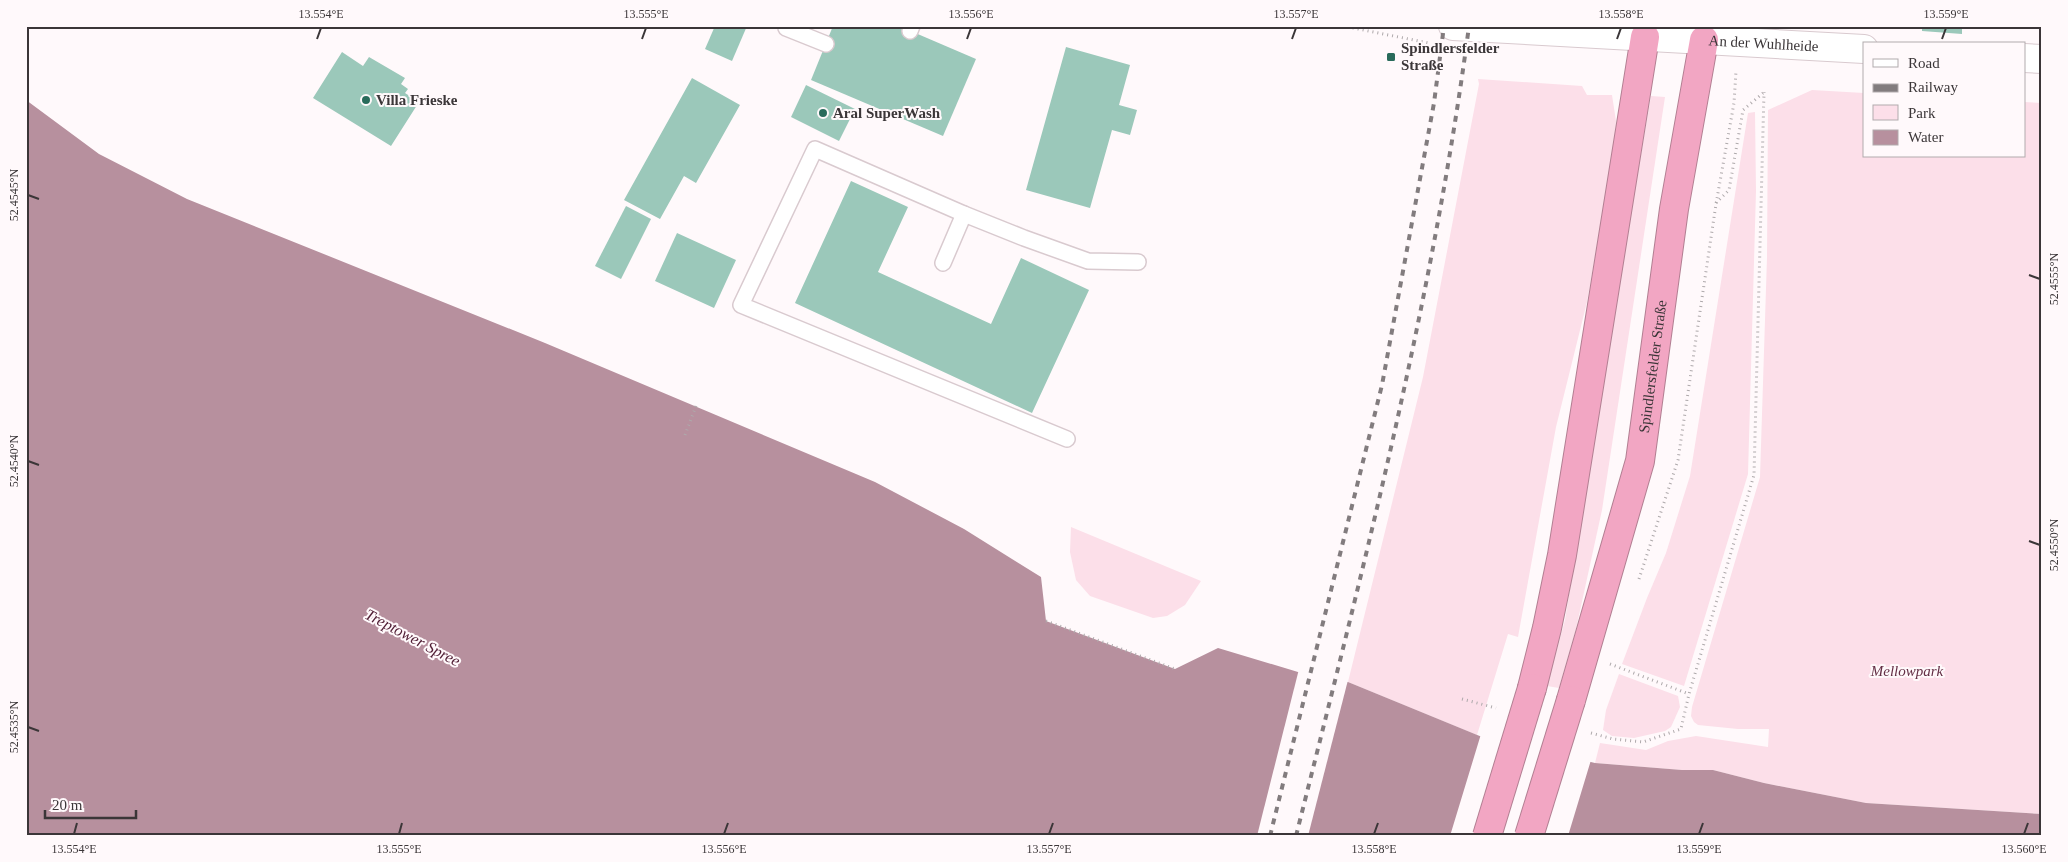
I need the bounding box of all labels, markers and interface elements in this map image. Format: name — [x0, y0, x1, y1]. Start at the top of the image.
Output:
text: 13.554°E — [298, 7, 344, 21]
text: 13.555°E — [623, 7, 669, 21]
text: 13.556°E — [948, 7, 994, 21]
text: 13.557°E — [1273, 7, 1319, 21]
text: 13.558°E — [1598, 7, 1644, 21]
text: 13.559°E — [1923, 7, 1969, 21]
street label: An der Wuhlheide — [1708, 32, 1819, 54]
place label: Spindlersfelder Straße — [1401, 40, 1500, 73]
legend — [1863, 42, 2026, 158]
marker: Spindlersfelder Straße — [1385, 51, 1397, 63]
text: Road — [1908, 55, 1940, 71]
text: Railway — [1908, 79, 1958, 95]
place label: Villa Frieske — [376, 92, 458, 108]
marker: Villa Frieske — [360, 94, 372, 106]
place label: Aral SuperWash — [833, 105, 941, 121]
text: Park — [1908, 105, 1936, 121]
marker: Aral SuperWash — [817, 107, 829, 119]
text: Water — [1908, 129, 1943, 145]
text: 52.4545°N — [7, 168, 21, 221]
text: 52.4555°N — [2047, 252, 2061, 305]
street label: Spindlersfelder Straße — [1636, 299, 1670, 434]
text: 52.4540°N — [7, 434, 21, 487]
text: 52.4550°N — [2047, 518, 2061, 571]
water label: Treptower Spree — [362, 605, 463, 670]
park label: Mellowpark — [1870, 663, 1944, 679]
text: 52.4535°N — [7, 700, 21, 753]
scale bar — [45, 787, 136, 819]
text: 20 m — [52, 797, 83, 813]
text: 13.554°E — [51, 842, 97, 856]
text: 13.555°E — [376, 842, 422, 856]
text: 13.556°E — [701, 842, 747, 856]
text: 13.557°E — [1026, 842, 1072, 856]
text: 13.558°E — [1351, 842, 1397, 856]
text: 13.559°E — [1676, 842, 1722, 856]
text: 13.560°E — [2001, 842, 2047, 856]

